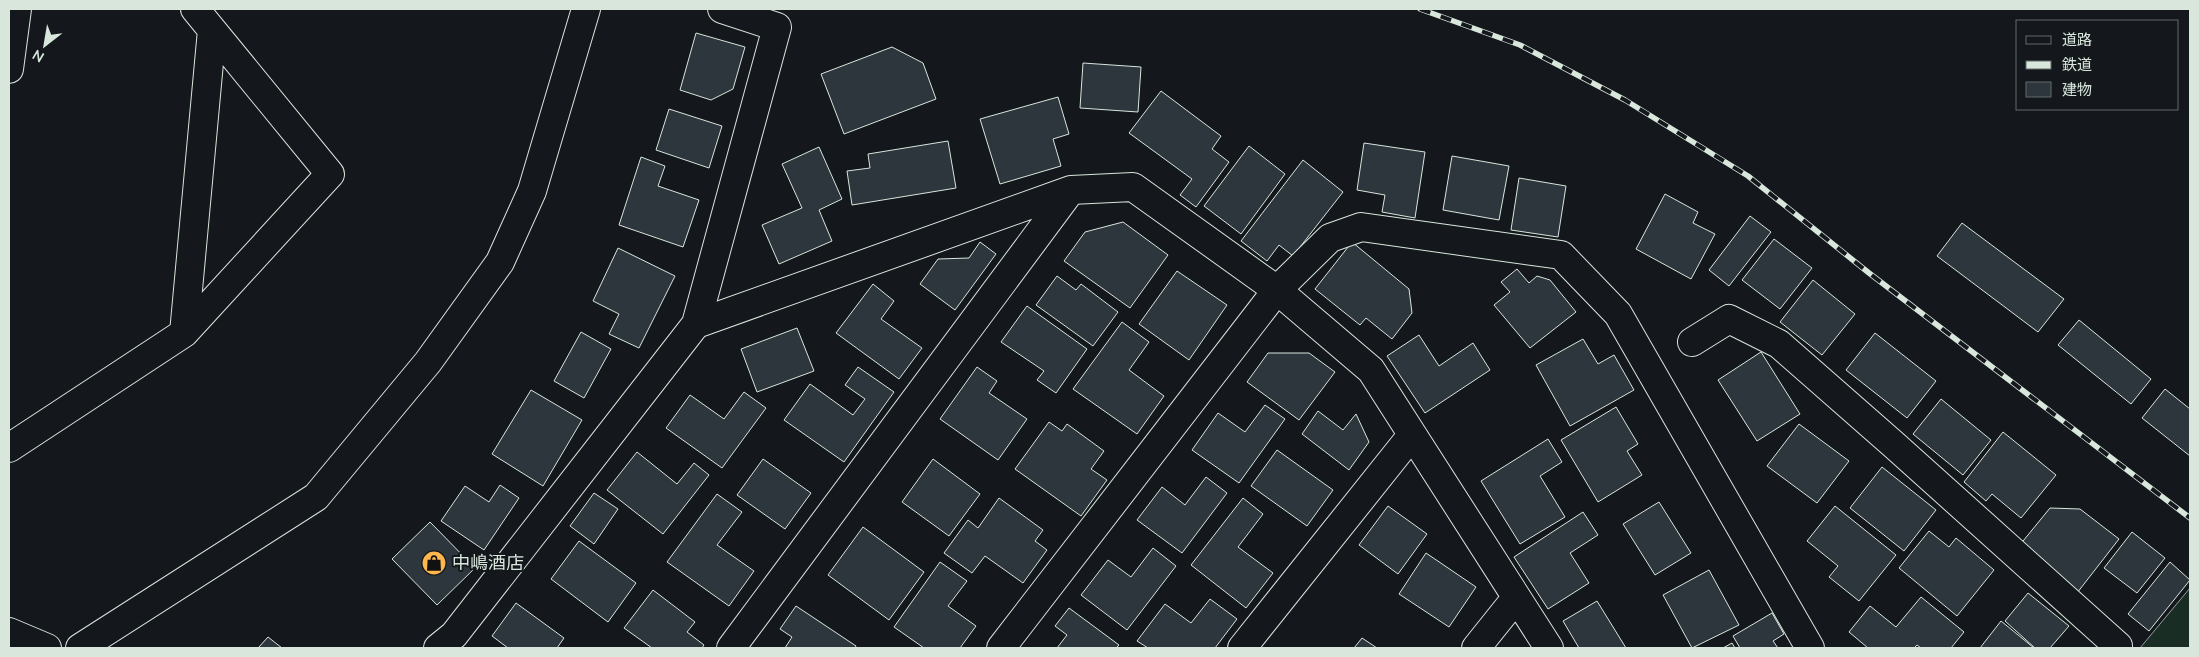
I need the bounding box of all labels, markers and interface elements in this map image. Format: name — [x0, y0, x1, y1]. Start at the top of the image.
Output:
north arrow — [20, 20, 70, 70]
legend — [2016, 20, 2179, 110]
text: 道路 — [2062, 30, 2092, 50]
text: N — [29, 45, 48, 67]
text: 鉄道 — [2062, 55, 2092, 75]
text: 建物 — [2062, 80, 2092, 100]
shop icon: 中嶋酒店 — [421, 550, 447, 576]
place label: 中嶋酒店 — [452, 551, 524, 575]

